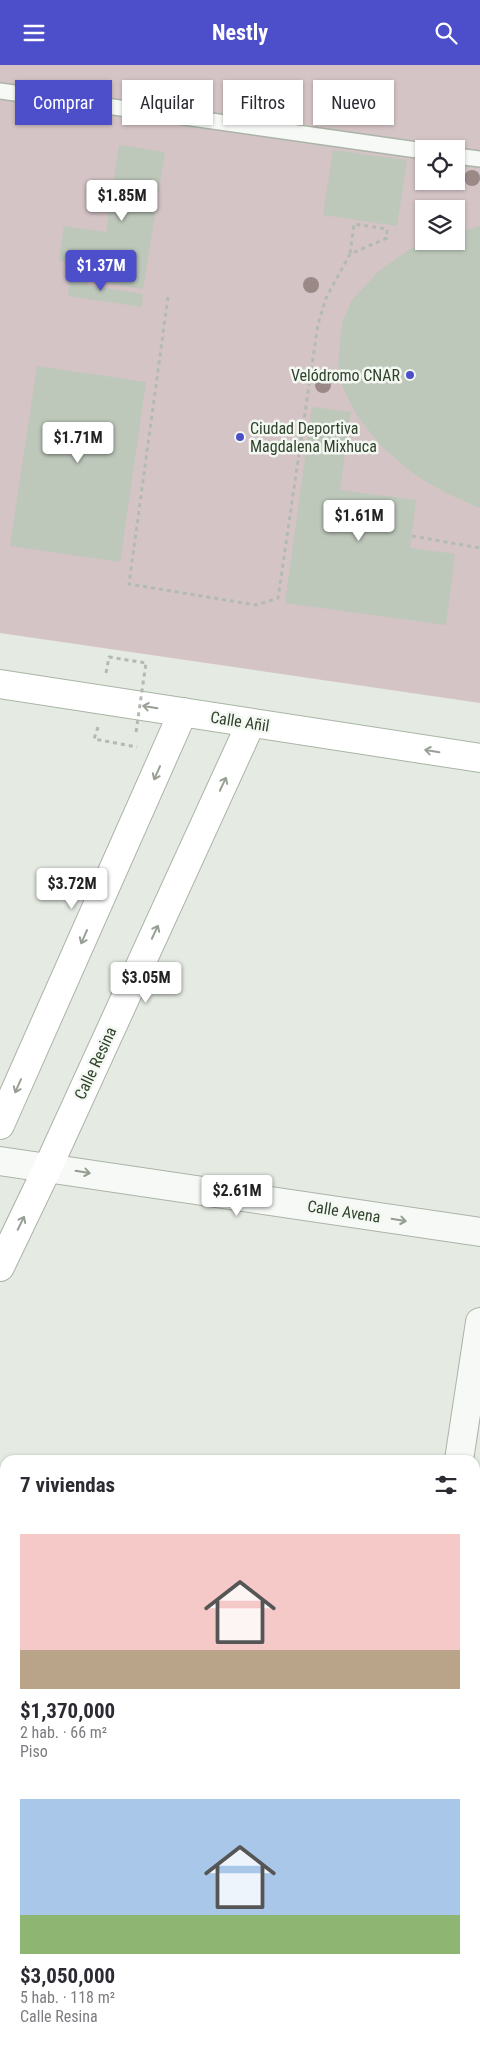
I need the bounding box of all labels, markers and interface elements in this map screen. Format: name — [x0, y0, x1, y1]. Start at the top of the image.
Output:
icon: menu — [20, 19, 48, 47]
icon: search — [432, 19, 460, 47]
text: Nestly — [212, 20, 268, 45]
chip: Comprar — [15, 80, 112, 125]
chip: Alquilar — [122, 80, 213, 125]
chip: Filtros — [223, 80, 303, 125]
chip: Nuevo — [313, 80, 394, 125]
map controls — [415, 140, 465, 250]
button: locate — [415, 140, 465, 190]
pin: $1.85M — [81, 179, 163, 222]
text: $1.85M — [97, 186, 147, 205]
button: layers — [415, 200, 465, 250]
pin: $1.37M — [60, 249, 142, 292]
text: $1.37M — [76, 256, 126, 275]
place label: Velódromo CNAR — [291, 366, 401, 385]
marker: Velódromo CNAR — [404, 369, 416, 381]
place label: Ciudad Deportiva Magdalena Mixhuca — [250, 419, 377, 456]
pin: $1.71M — [37, 421, 119, 464]
text: $1.71M — [53, 428, 103, 447]
marker: Ciudad Deportiva Magdalena Mixhuca — [234, 431, 246, 443]
pin: $1.61M — [318, 499, 400, 542]
text: $1.61M — [334, 506, 384, 525]
one-way arrow — [143, 702, 159, 712]
street label: Calle Añil — [209, 707, 271, 736]
one-way arrow — [424, 745, 440, 755]
one-way arrow — [151, 765, 161, 780]
one-way arrow — [218, 777, 228, 792]
pin: $3.72M — [31, 867, 113, 910]
text: $3.72M — [47, 874, 97, 893]
one-way arrow — [151, 925, 161, 940]
one-way arrow — [78, 929, 88, 944]
pin: $3.05M — [105, 961, 187, 1004]
text: $3.05M — [121, 968, 171, 987]
street label: Calle Resina — [70, 1024, 120, 1102]
one-way arrow — [12, 1078, 22, 1093]
one-way arrow — [75, 1168, 91, 1178]
pin: $2.61M — [196, 1175, 278, 1217]
text: $2.61M — [212, 1181, 262, 1200]
street label: Calle Avena — [306, 1196, 382, 1227]
one-way arrow — [391, 1215, 407, 1225]
one-way arrow — [17, 1216, 26, 1231]
icon: filters — [432, 1471, 460, 1499]
text: 7 viviendas — [20, 1473, 115, 1497]
icon: home — [195, 1567, 285, 1657]
text: $1,370,000 — [20, 1699, 115, 1723]
text: 2 hab. · 66 m² — [20, 1723, 107, 1742]
text: Piso — [20, 1742, 48, 1761]
icon: home — [195, 1832, 285, 1922]
text: $3,050,000 — [20, 1964, 115, 1988]
text: 5 hab. · 118 m² — [20, 1988, 115, 2007]
text: Calle Resina — [20, 2007, 98, 2026]

